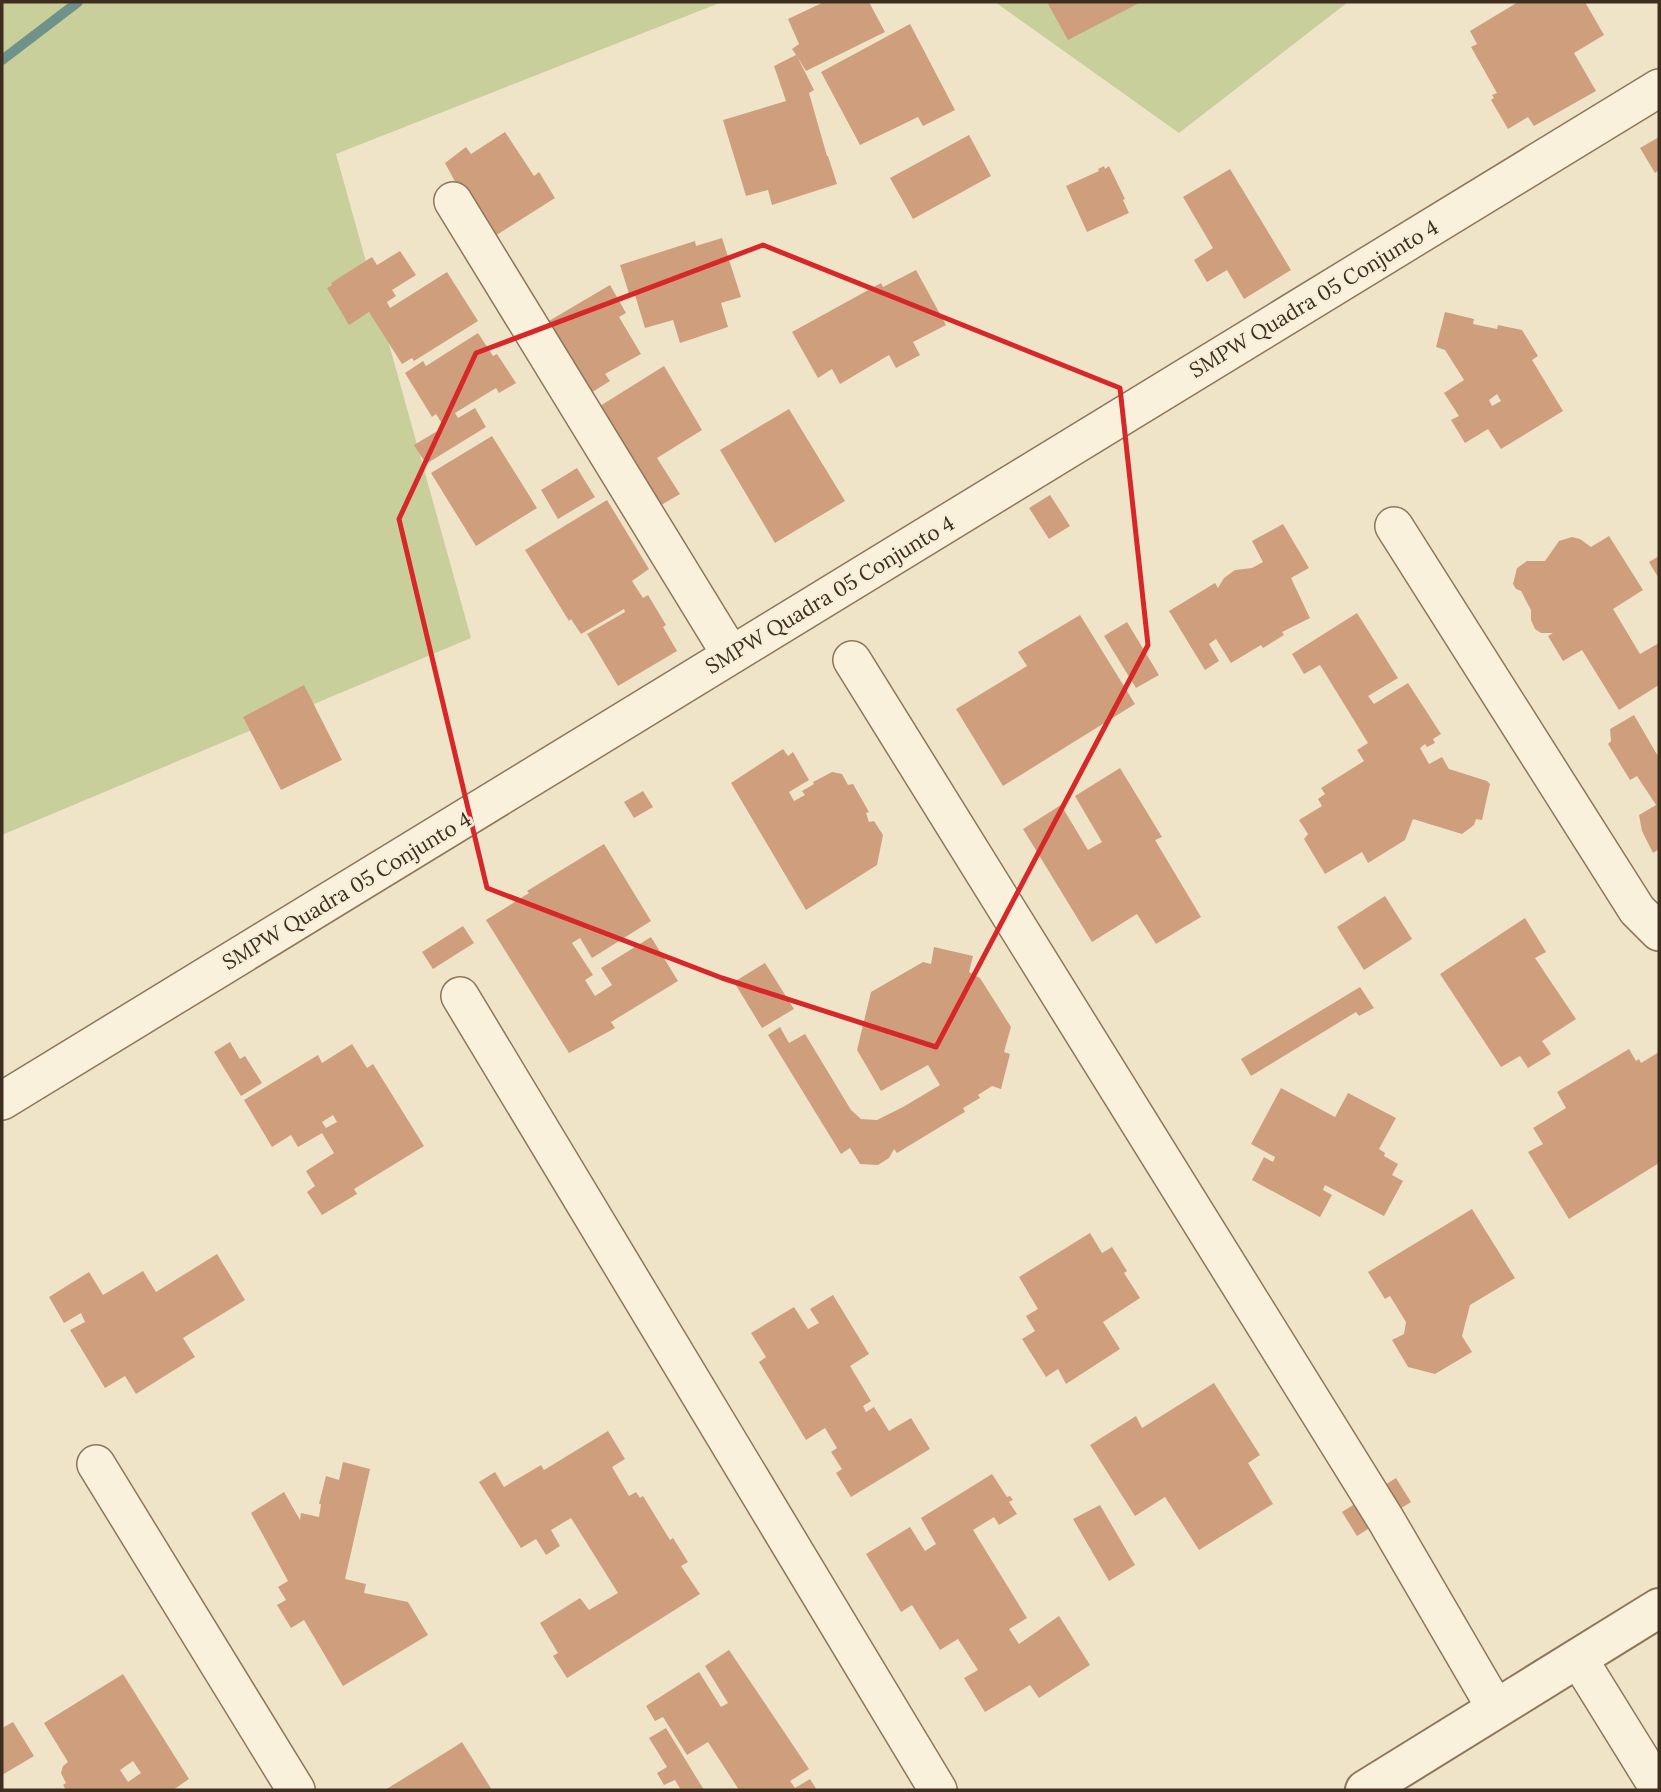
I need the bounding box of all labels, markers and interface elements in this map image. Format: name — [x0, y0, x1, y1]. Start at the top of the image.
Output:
street label: SMPW Quadra 05 Conjunto 4 — [1184, 213, 1443, 384]
street label: SMPW Quadra 05 Conjunto 4 — [700, 509, 959, 680]
street label: SMPW Quadra 05 Conjunto 4 — [217, 805, 476, 976]

